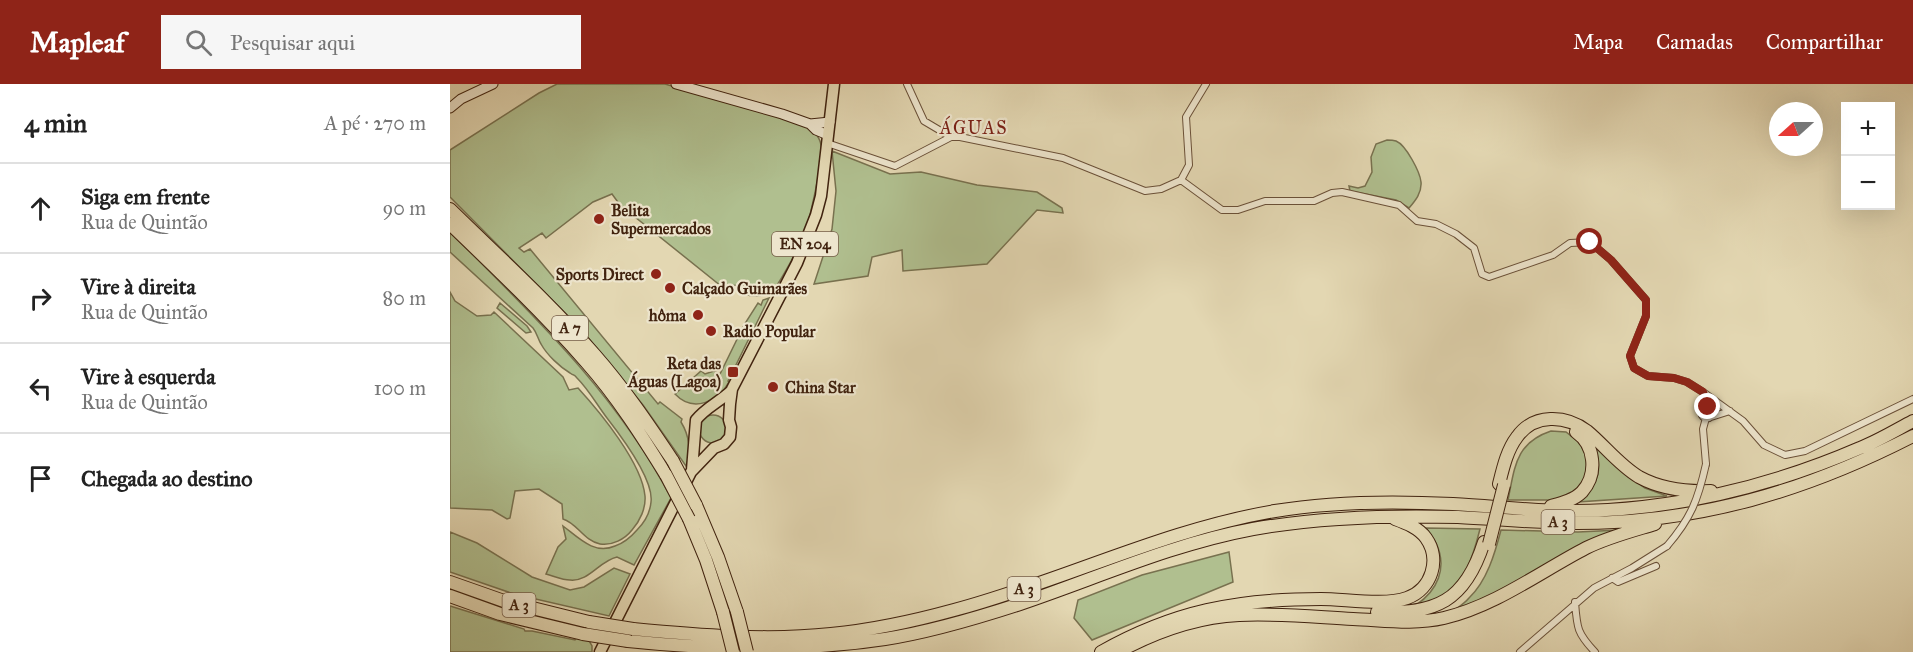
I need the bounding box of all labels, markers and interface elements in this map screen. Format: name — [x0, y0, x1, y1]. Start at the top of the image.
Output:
search box — [161, 15, 581, 69]
text: Mapleaf — [30, 25, 125, 60]
icon: search — [182, 26, 215, 59]
text: Pesquisar aqui — [230, 29, 355, 56]
text: Mapa — [1573, 29, 1623, 55]
text: Camadas — [1656, 29, 1733, 55]
text: Compartilhar — [1766, 29, 1883, 55]
north arrow — [1769, 102, 1823, 156]
map controls — [1841, 102, 1895, 210]
button: + — [1841, 102, 1895, 156]
text: 4 min — [24, 107, 87, 139]
text: A pé · 270 m — [324, 111, 426, 135]
district label: ÁGUAS — [939, 115, 1008, 139]
button: − — [1841, 156, 1895, 210]
text: Siga em frente — [81, 183, 210, 210]
icon: ahead — [24, 192, 57, 225]
text: 90 m — [383, 196, 426, 220]
place label: Belita Supermercados — [611, 201, 711, 239]
text: Rua de Quintão — [81, 210, 208, 234]
marker: Belita Supermercados — [592, 212, 606, 226]
route start — [1576, 228, 1602, 254]
road number: EN 204 — [772, 232, 838, 256]
place label: Sports Direct — [556, 265, 644, 285]
marker: Sports Direct — [649, 267, 663, 281]
text: Vire à direita — [81, 273, 196, 300]
place label: Calçado Guimarães — [682, 279, 807, 299]
marker: Calçado Guimarães — [663, 281, 677, 295]
icon: right — [24, 282, 57, 315]
text: 80 m — [383, 286, 426, 310]
text: Rua de Quintão — [81, 300, 208, 324]
place label: hôma — [648, 306, 687, 325]
marker: hôma — [691, 308, 705, 322]
road number: A 7 — [552, 316, 588, 340]
place label: Radio Popular — [723, 322, 817, 342]
marker: Radio Popular — [704, 324, 718, 338]
place label: Reta das Águas (Lagoa) — [627, 354, 721, 392]
text: Vire à esquerda — [81, 363, 215, 390]
marker: Reta das Águas (Lagoa) — [726, 365, 740, 379]
icon: left — [24, 372, 57, 405]
text: 100 m — [374, 376, 426, 400]
place label: China Star — [785, 378, 857, 397]
marker: China Star — [766, 380, 780, 394]
text: Rua de Quintão — [81, 390, 208, 414]
route end — [1694, 393, 1720, 419]
icon: arrive — [24, 462, 57, 495]
text: Chegada ao destino — [81, 465, 252, 492]
road number: A 3 — [1542, 510, 1574, 534]
road number: A 3 — [1008, 577, 1040, 601]
road number: A 3 — [502, 593, 536, 617]

